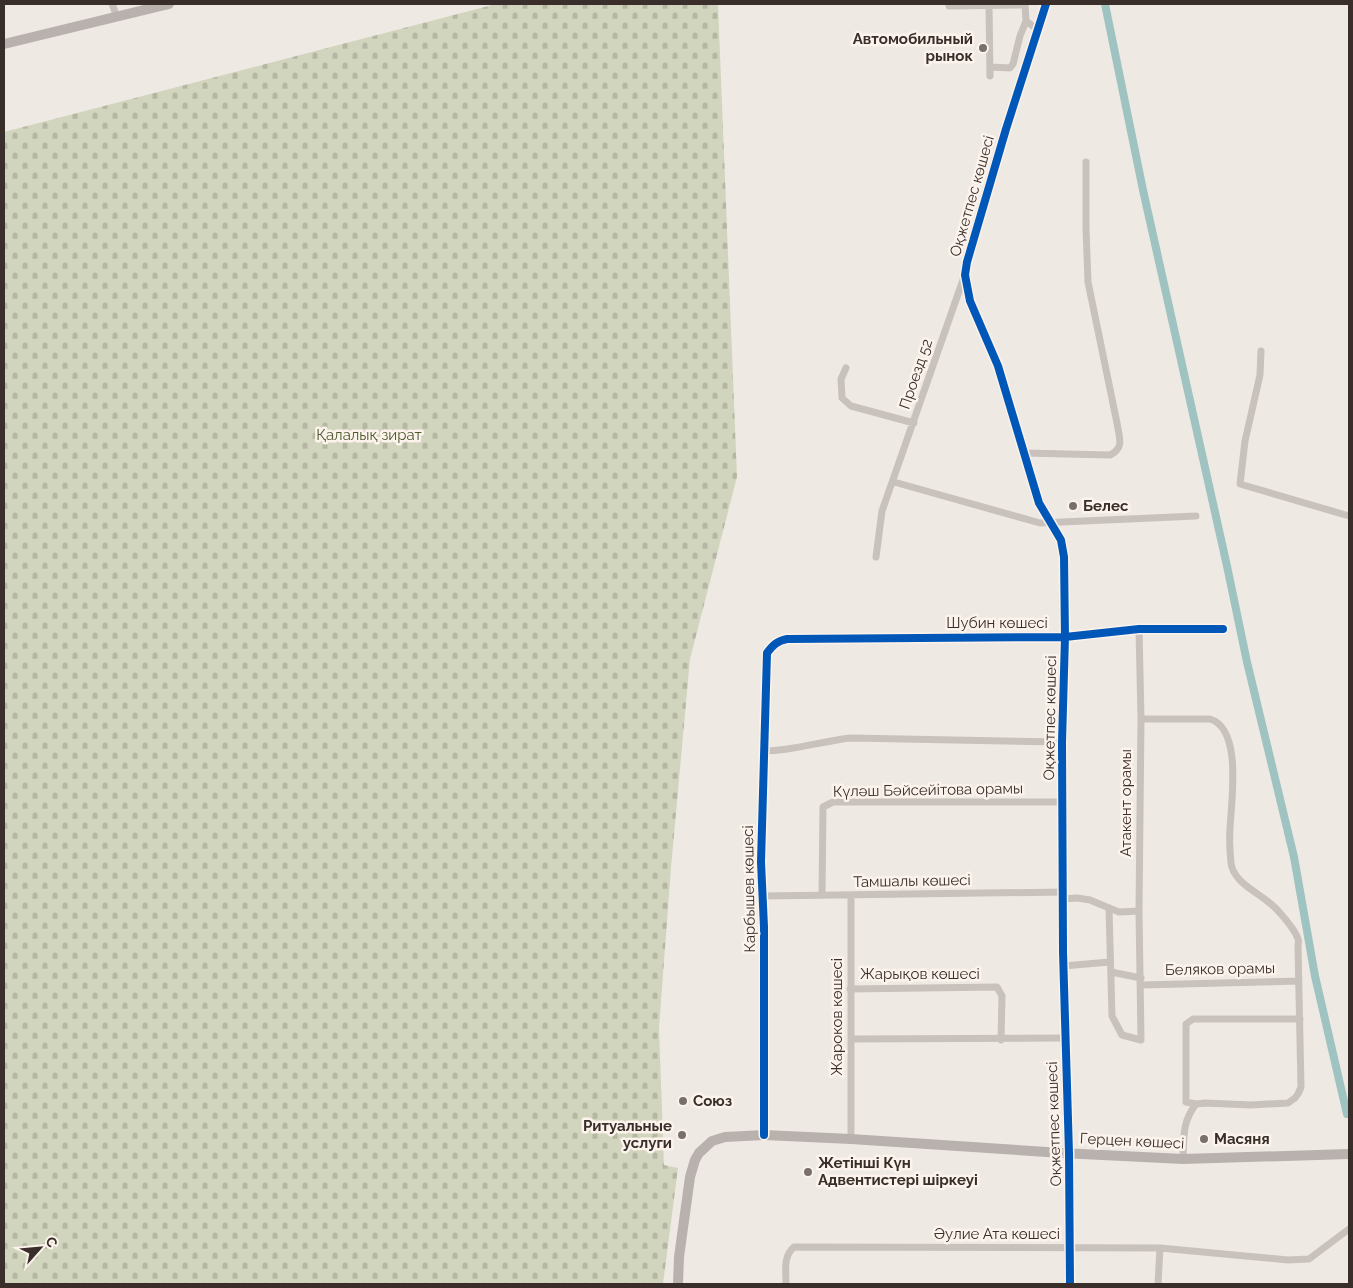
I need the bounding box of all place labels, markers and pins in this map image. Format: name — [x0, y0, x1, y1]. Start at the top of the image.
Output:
place label: Автомобильный рынок — [853, 30, 973, 65]
marker: Автомобильный рынок — [977, 42, 989, 54]
place label: Белес — [1083, 497, 1129, 515]
marker: Белес — [1067, 500, 1079, 512]
place label: Союз — [693, 1092, 732, 1110]
marker: Союз — [677, 1095, 689, 1107]
place label: Ритуальные услуги — [583, 1117, 672, 1152]
marker: Ритуальные услуги — [676, 1129, 688, 1141]
place label: Масяня — [1214, 1130, 1270, 1148]
marker: Масяня — [1198, 1133, 1210, 1145]
place label: Жетінші Күн Адвентистері шіркеуі — [818, 1154, 978, 1189]
marker: Жетінші Күн Адвентистері шіркеуі — [802, 1166, 814, 1178]

